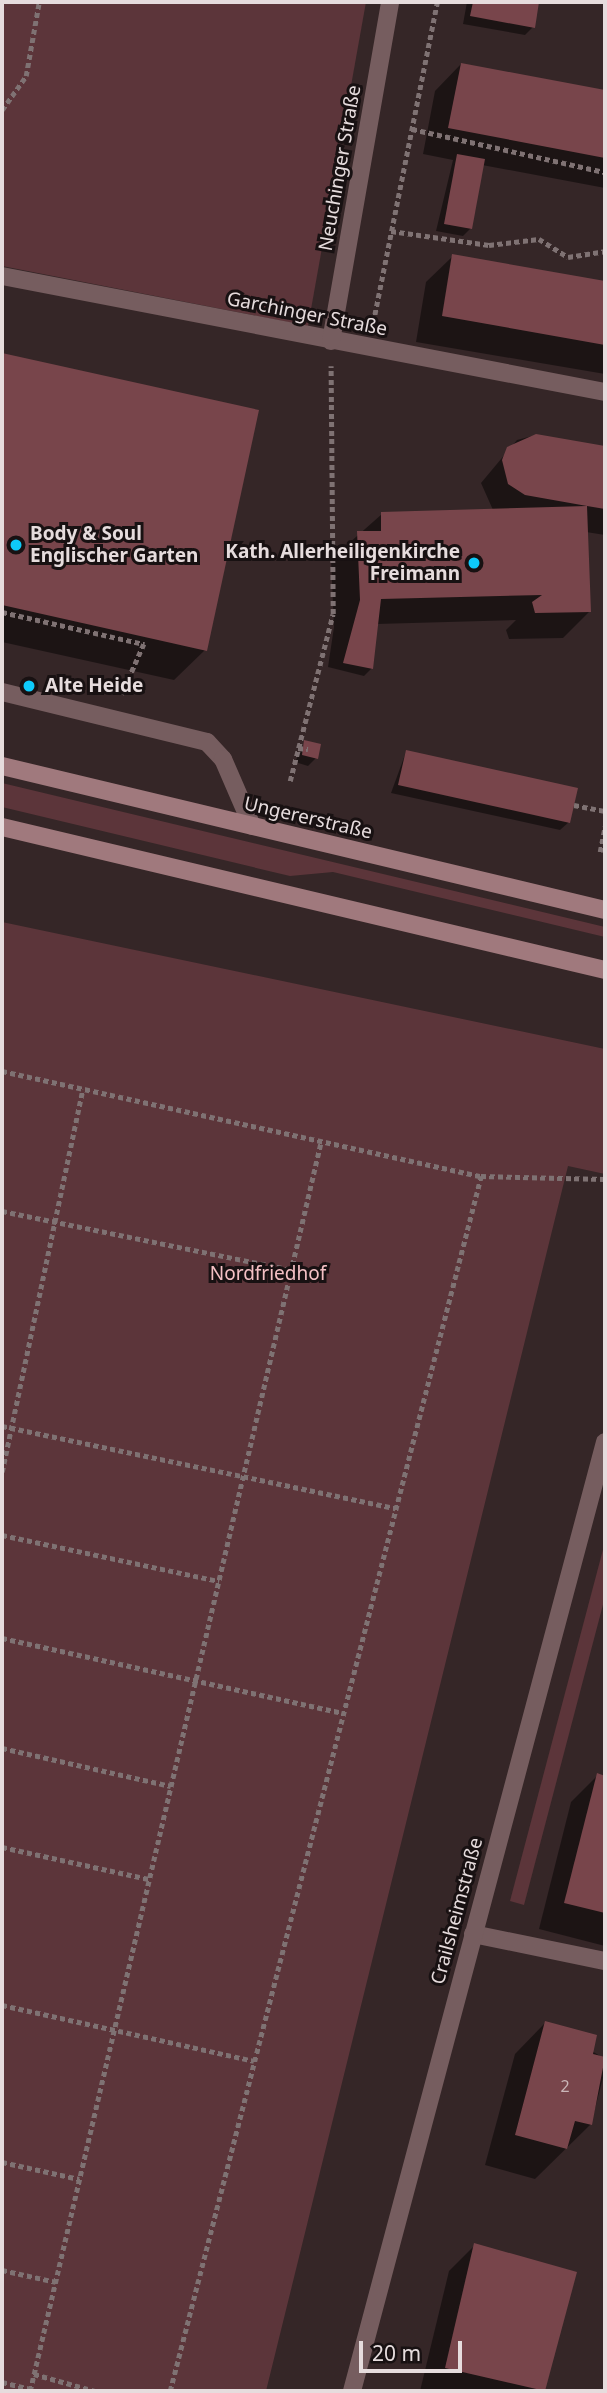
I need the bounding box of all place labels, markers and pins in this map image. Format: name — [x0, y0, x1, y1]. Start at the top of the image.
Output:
place label: Body & Soul Englischer Garten — [30, 523, 198, 567]
marker: Body & Soul Englischer Garten — [8, 537, 24, 553]
place label: Kath. Allerheiligenkirche Freimann — [225, 541, 460, 585]
marker: Kath. Allerheiligenkirche Freimann — [466, 555, 482, 571]
place label: Alte Heide — [45, 675, 143, 697]
marker: Alte Heide — [19, 676, 39, 696]

